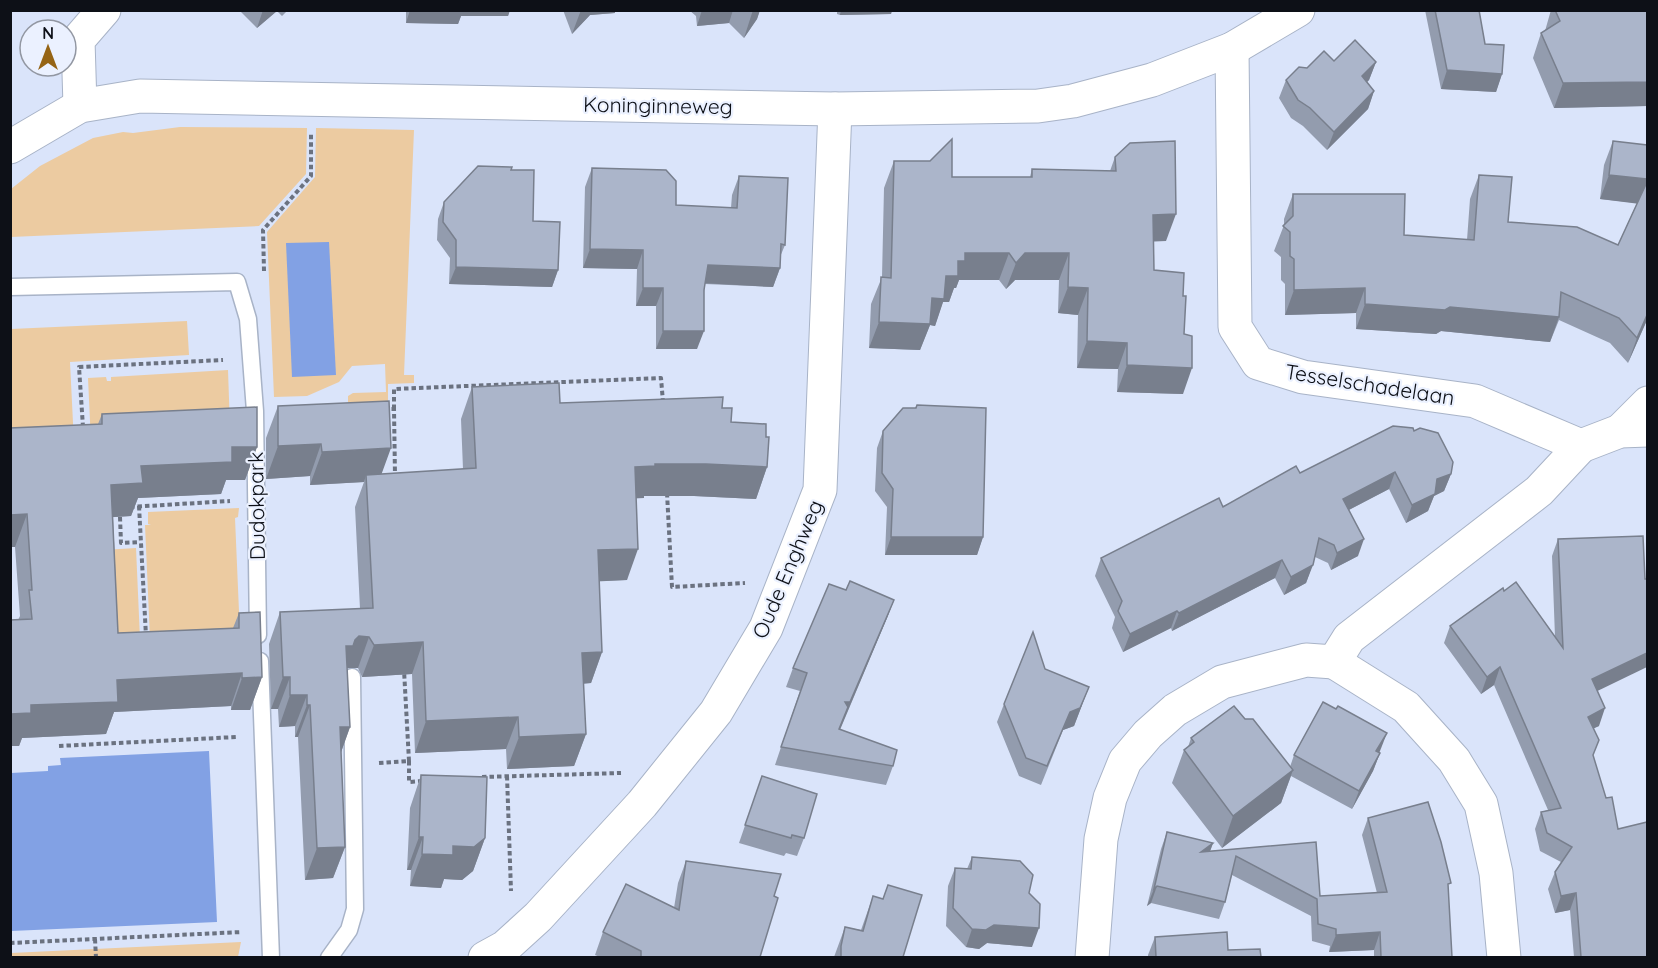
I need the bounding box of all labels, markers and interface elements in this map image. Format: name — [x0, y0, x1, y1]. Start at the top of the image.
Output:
north arrow — [18, 18, 78, 78]
text: N — [42, 23, 54, 43]
street label: Koninginneweg — [583, 91, 733, 119]
street label: Tesselschadelaan — [1284, 358, 1456, 410]
street label: Dudokpark — [242, 452, 270, 560]
street label: Oude Enghweg — [746, 496, 828, 642]

